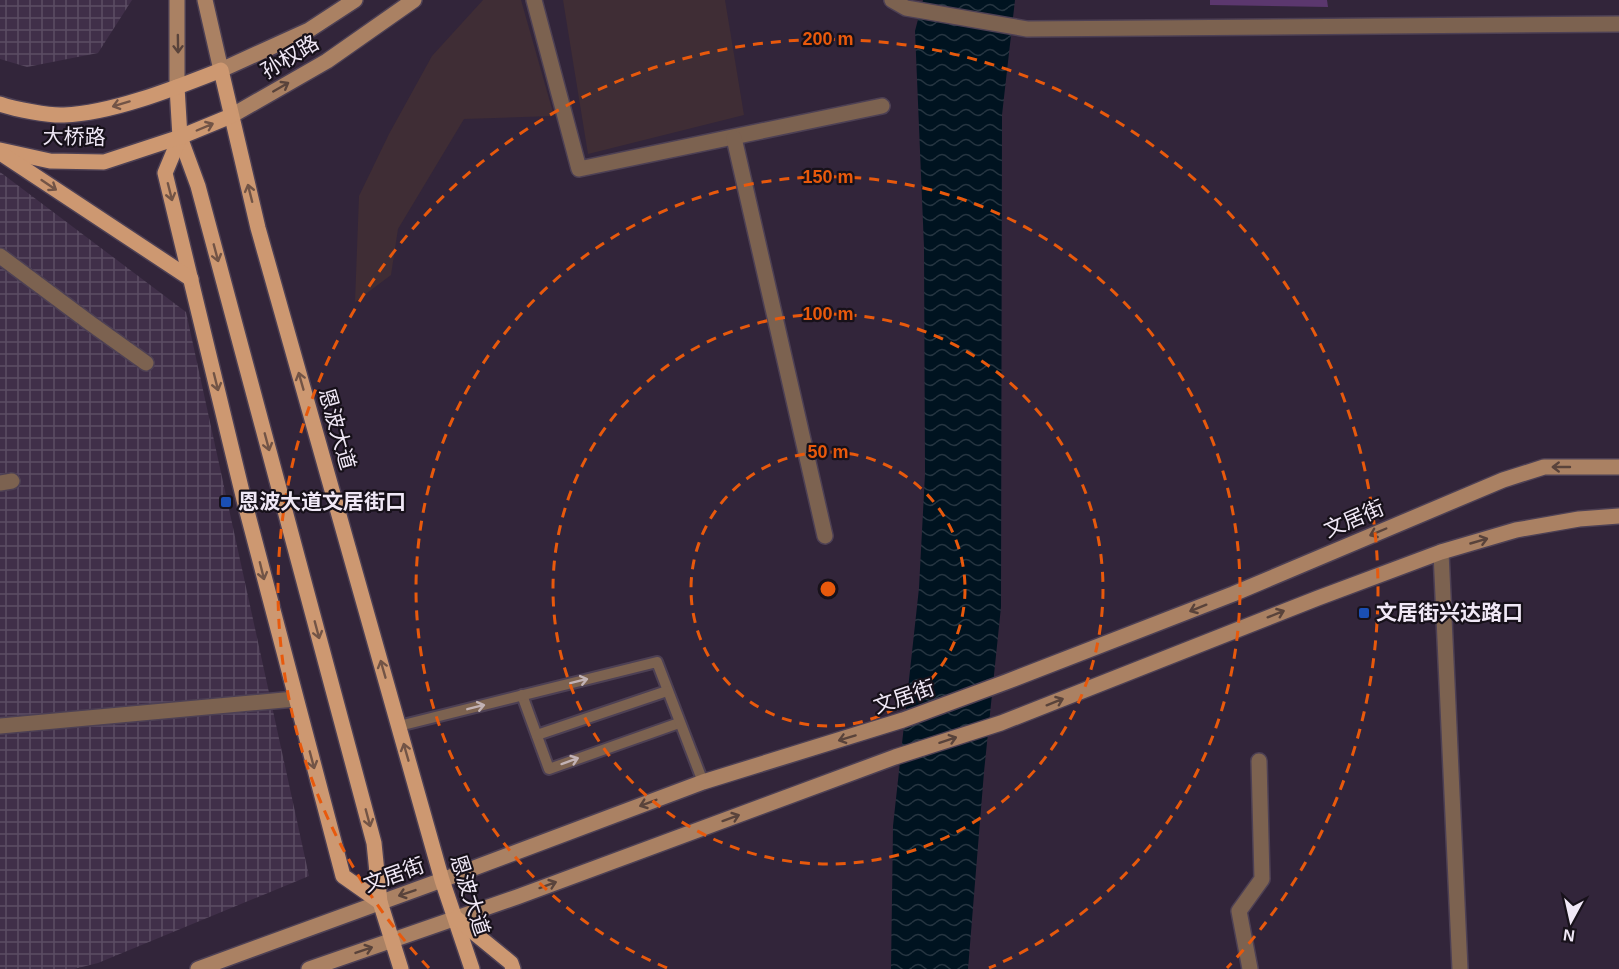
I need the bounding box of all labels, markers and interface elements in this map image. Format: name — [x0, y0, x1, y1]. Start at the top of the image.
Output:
text: 200 m — [802, 29, 854, 49]
street label: 孙权路 — [257, 30, 323, 83]
one-way arrow — [172, 33, 184, 53]
one-way arrow — [272, 81, 289, 93]
one-way arrow — [112, 99, 131, 110]
one-way arrow — [196, 121, 214, 132]
street label: 大桥路 — [42, 124, 106, 149]
text: 150 m — [802, 167, 854, 187]
one-way arrow — [40, 179, 56, 191]
one-way arrow — [164, 183, 176, 202]
one-way arrow — [243, 183, 255, 202]
one-way arrow — [211, 243, 223, 262]
text: 100 m — [802, 304, 854, 324]
one-way arrow — [210, 372, 222, 391]
one-way arrow — [295, 372, 307, 391]
street label: 恩波大道 — [315, 385, 360, 472]
one-way arrow — [261, 432, 273, 451]
text: 50 m — [807, 442, 849, 462]
one-way arrow — [1551, 461, 1571, 473]
place label: 恩波大道文居街口 — [238, 490, 406, 513]
marker: 恩波大道文居街口 — [219, 495, 233, 509]
street label: 文居街 — [1320, 496, 1387, 541]
one-way arrow — [1369, 527, 1388, 538]
one-way arrow — [1469, 535, 1488, 546]
one-way arrow — [257, 561, 269, 580]
centre of rings — [818, 579, 838, 599]
place label: 文居街兴达路口 — [1376, 601, 1523, 624]
one-way arrow — [1190, 603, 1208, 614]
marker: 文居街兴达路口 — [1357, 606, 1371, 620]
one-way arrow — [1266, 608, 1284, 619]
one-way arrow — [312, 620, 324, 639]
one-way arrow — [377, 660, 388, 679]
one-way arrow — [569, 675, 588, 687]
street label: 文居街 — [870, 675, 937, 718]
one-way arrow — [1045, 696, 1064, 707]
one-way arrow — [466, 700, 485, 712]
one-way arrow — [838, 733, 857, 744]
one-way arrow — [938, 734, 957, 745]
one-way arrow — [400, 743, 411, 762]
one-way arrow — [306, 750, 318, 769]
one-way arrow — [560, 755, 579, 766]
one-way arrow — [640, 798, 658, 809]
one-way arrow — [362, 808, 374, 827]
one-way arrow — [721, 811, 740, 822]
street label: 恩波大道 — [447, 851, 494, 938]
street label: 文居街 — [360, 853, 427, 896]
one-way arrow — [538, 879, 557, 890]
one-way arrow — [398, 888, 417, 899]
north arrow — [1541, 891, 1601, 951]
text: N — [1562, 926, 1576, 945]
one-way arrow — [354, 944, 373, 955]

